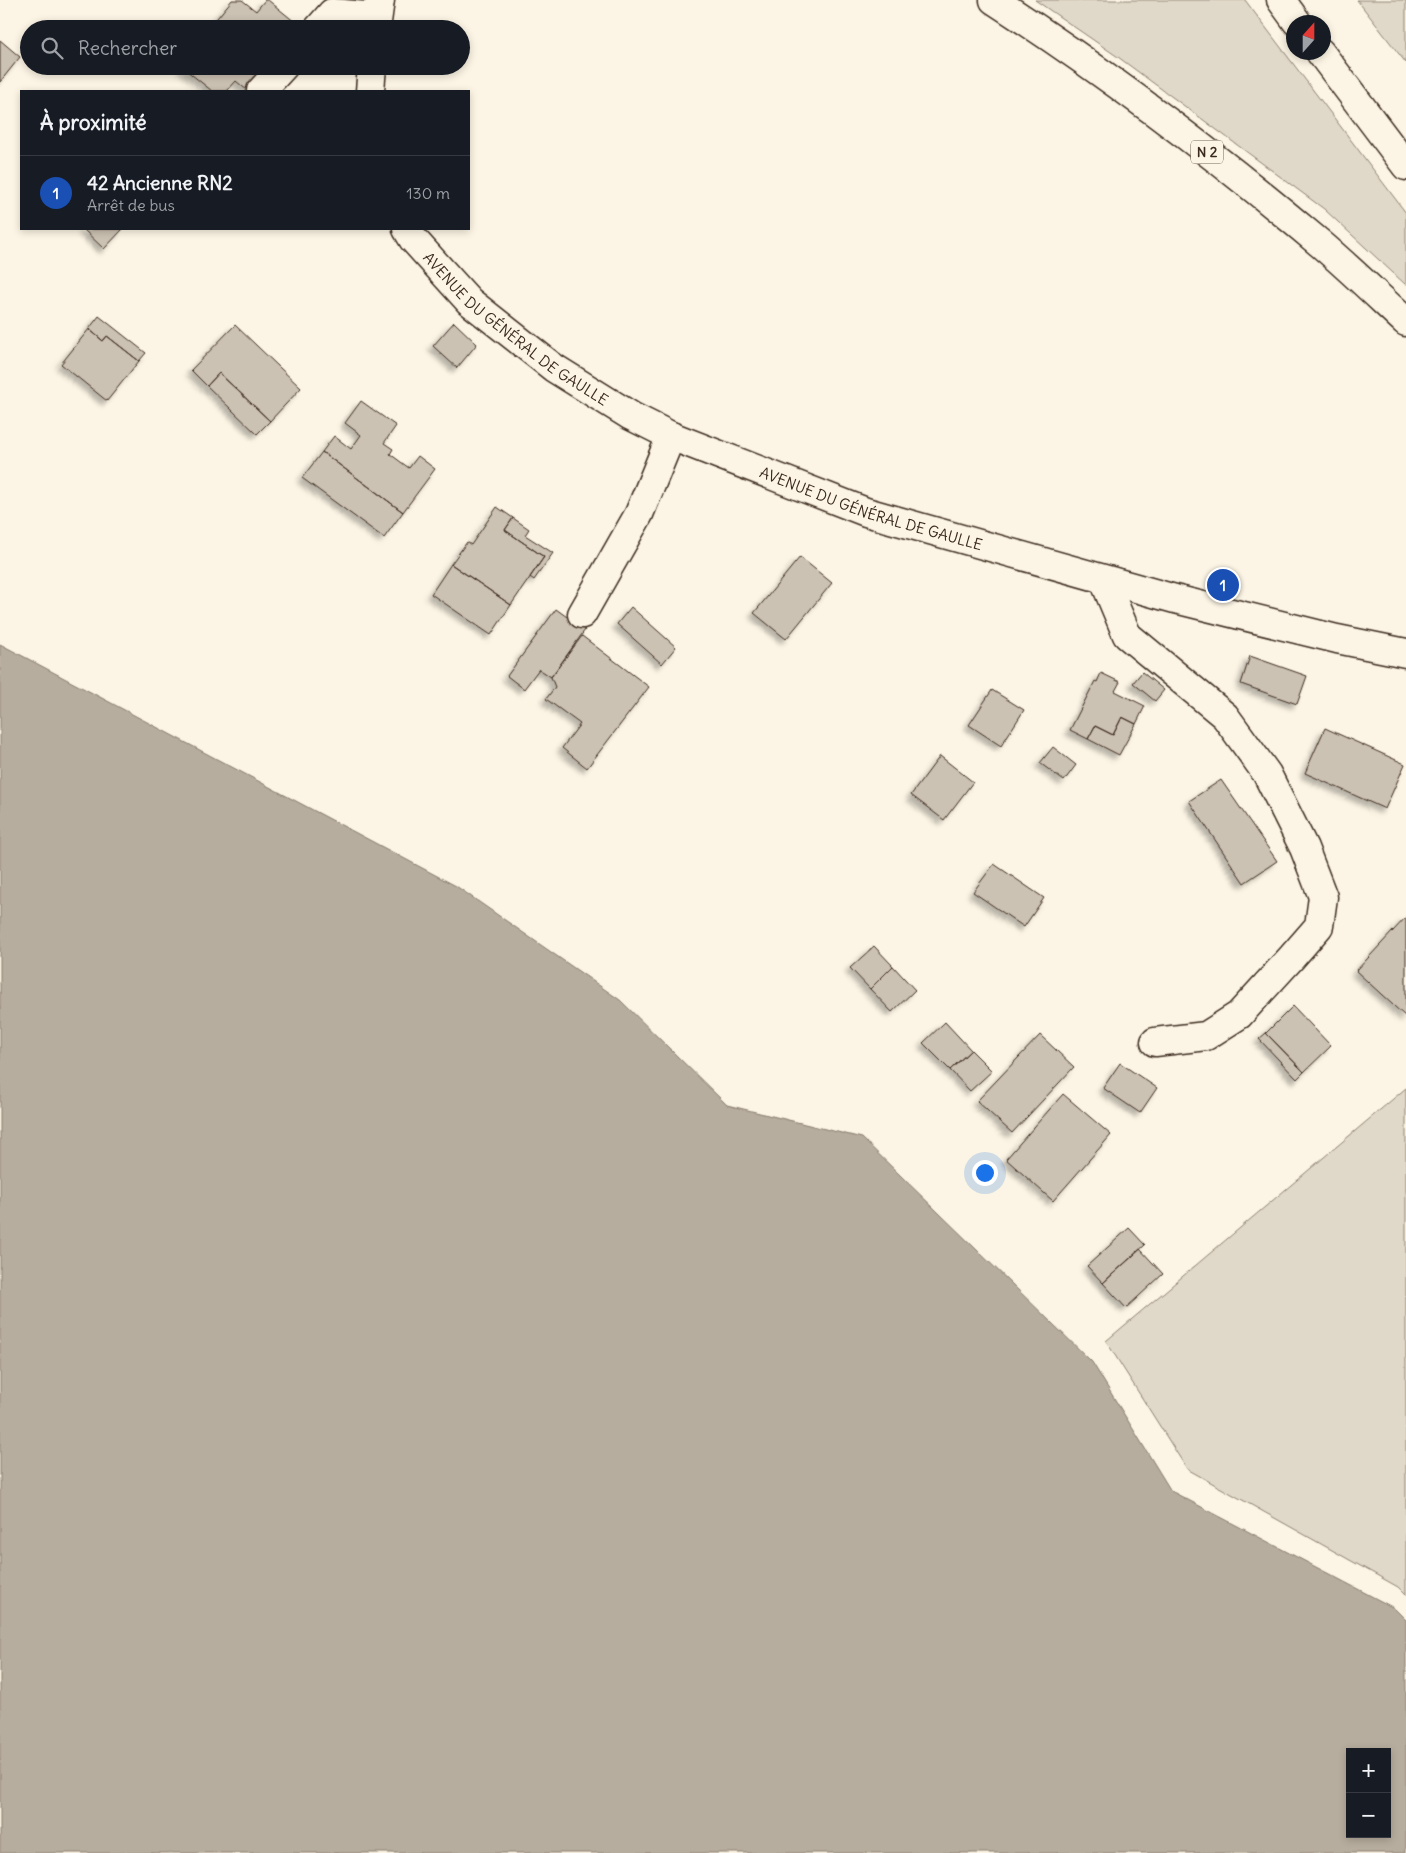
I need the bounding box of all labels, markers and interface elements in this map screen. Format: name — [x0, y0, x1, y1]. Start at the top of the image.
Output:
north arrow — [1286, 15, 1331, 60]
search box — [20, 20, 470, 75]
icon: search — [38, 34, 66, 62]
text: Rechercher — [78, 36, 177, 60]
text: À proximité — [40, 109, 147, 136]
road number: N 2 — [1191, 140, 1223, 163]
text: 42 Ancienne RN2 — [87, 171, 233, 195]
text: 1 — [53, 183, 59, 203]
text: 130 m — [406, 183, 450, 203]
text: Arrêt de bus — [87, 195, 175, 215]
street label: AVENUE DU GÉNÉRAL DE GAULLE — [420, 248, 612, 409]
street label: AVENUE DU GÉNÉRAL DE GAULLE — [757, 462, 985, 554]
pin: 1 — [1207, 566, 1239, 604]
your location — [972, 1160, 998, 1186]
map controls — [1346, 1748, 1391, 1838]
button: + — [1346, 1748, 1391, 1793]
button: − — [1346, 1793, 1391, 1838]

